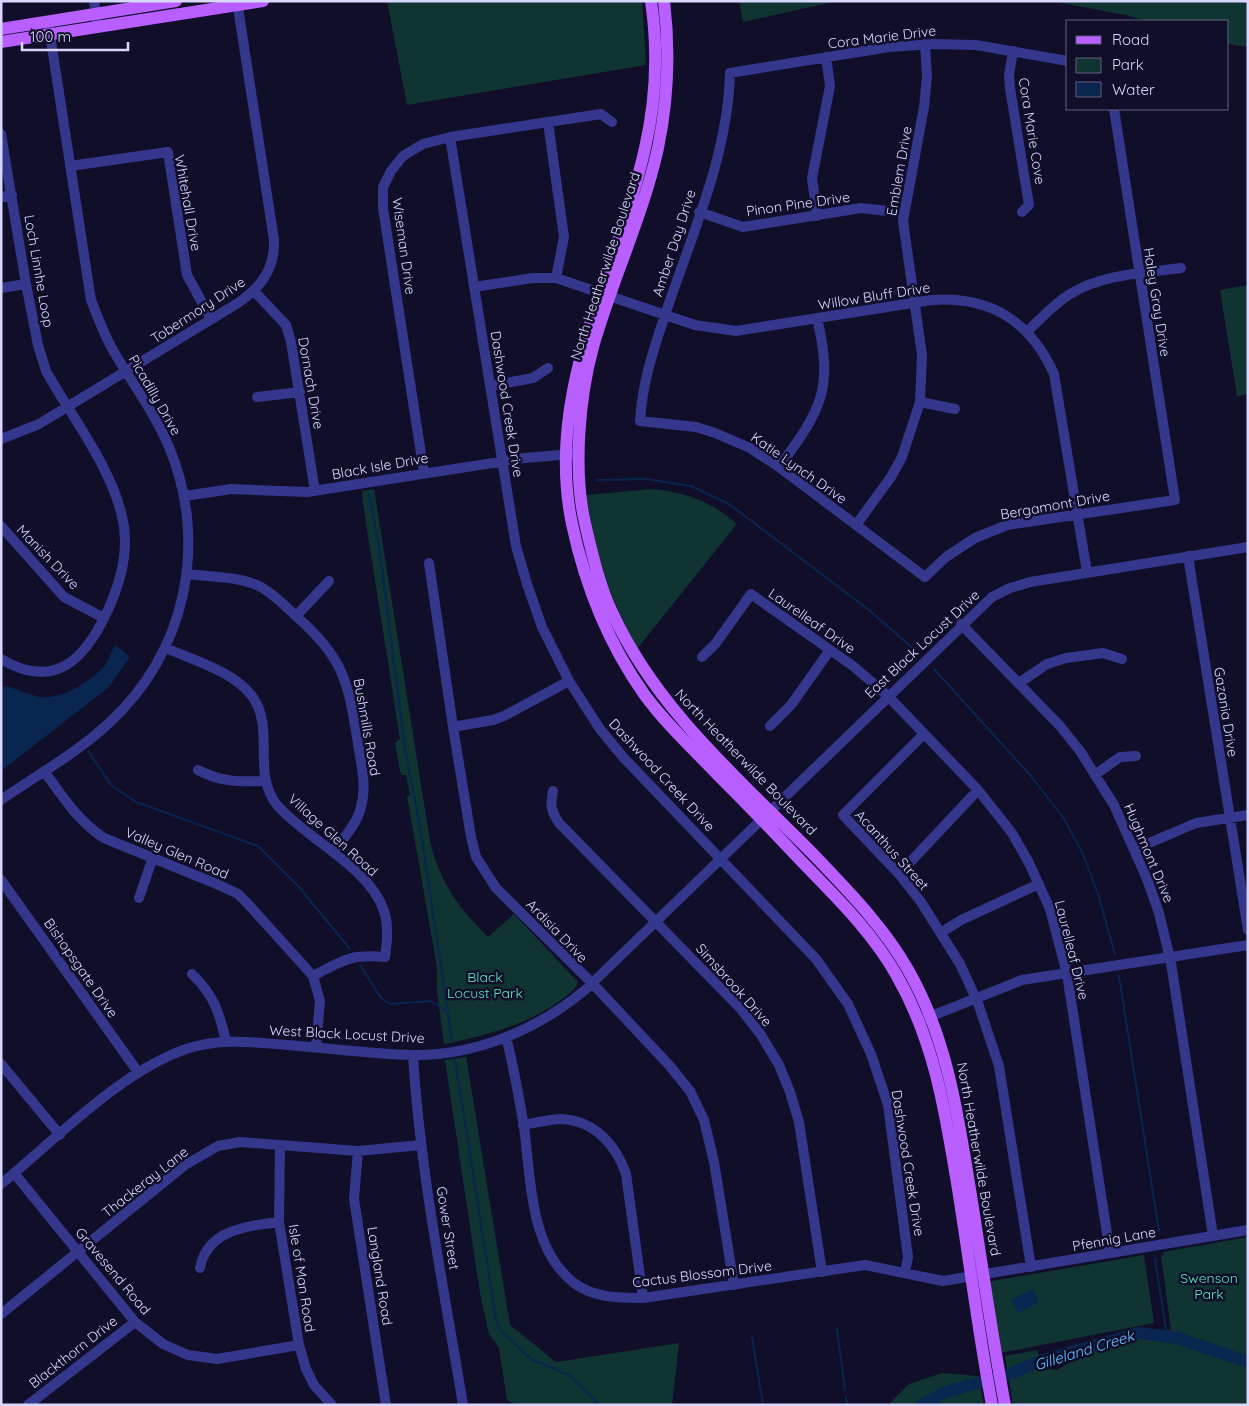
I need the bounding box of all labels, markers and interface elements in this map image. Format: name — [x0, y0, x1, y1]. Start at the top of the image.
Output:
scale bar — [22, 20, 129, 52]
legend — [1066, 20, 1229, 110]
street label: Cora Marie Drive — [827, 21, 937, 53]
text: 100 m — [30, 27, 71, 46]
text: Road — [1112, 30, 1149, 49]
text: Park — [1112, 55, 1144, 74]
street label: Cora Marie Cove — [1015, 76, 1049, 186]
text: Water — [1112, 80, 1155, 99]
street label: Emblem Drive — [882, 125, 916, 217]
street label: Whitehall Drive — [171, 153, 205, 253]
street label: North Heatherwilde Boulevard — [566, 170, 644, 362]
street label: Amber Day Drive — [648, 187, 700, 299]
street label: Pinon Pine Drive — [745, 188, 851, 220]
street label: Wiseman Drive — [388, 196, 420, 296]
street label: Loch Linnhe Loop — [20, 213, 58, 329]
street label: Haley Gray Drive — [1139, 246, 1175, 358]
street label: Tobermory Drive — [147, 273, 249, 347]
street label: Willow Bluff Drive — [817, 278, 932, 314]
street label: Dashwood Creek Drive — [487, 330, 527, 479]
street label: Dornach Drive — [294, 335, 328, 431]
street label: Picadilly Drive — [125, 351, 185, 439]
street label: Katie Lynch Drive — [747, 428, 851, 508]
street label: Black Isle Drive — [330, 449, 430, 483]
street label: Bergamont Drive — [999, 486, 1111, 523]
street label: Manish Drive — [13, 521, 83, 593]
street label: Laurelleaf Drive — [765, 584, 859, 658]
street label: East Black Locust Drive — [861, 586, 983, 702]
street label: Gazania Drive — [1210, 666, 1242, 758]
street label: Bushmills Road — [350, 677, 384, 777]
street label: North Heatherwilde Boulevard — [671, 685, 821, 839]
street label: Dashwood Creek Drive — [605, 715, 719, 835]
street label: Village Glen Road — [284, 790, 382, 880]
street label: Hughmont Drive — [1120, 801, 1178, 905]
street label: Acanthus Street — [851, 806, 933, 894]
street label: Valley Glen Road — [122, 823, 232, 883]
street label: Ardisia Drive — [522, 896, 592, 967]
street label: Laurelleaf Drive — [1051, 898, 1093, 1002]
street label: Bishopsgate Drive — [40, 915, 122, 1021]
street label: Simsbrook Drive — [692, 940, 776, 1030]
park label: Black Locust Park — [447, 968, 523, 1002]
street label: West Black Locust Drive — [269, 1021, 425, 1047]
street label: North Heatherwilde Boulevard — [953, 1061, 1005, 1257]
street label: Dashwood Creek Drive — [888, 1089, 928, 1238]
street label: Thackeray Lane — [98, 1143, 192, 1221]
street label: Gower Street — [433, 1185, 464, 1271]
street label: Isle of Man Road — [285, 1223, 319, 1333]
street label: Pfennig Lane — [1071, 1223, 1157, 1255]
street label: Gravesend Road — [71, 1224, 155, 1318]
street label: Langland Road — [363, 1225, 397, 1327]
street label: Cactus Blossom Drive — [631, 1256, 773, 1291]
park label: Swenson Park — [1180, 1269, 1238, 1303]
street label: Blackthorn Drive — [25, 1312, 121, 1392]
water label: Gilleland Creek — [1032, 1325, 1138, 1374]

